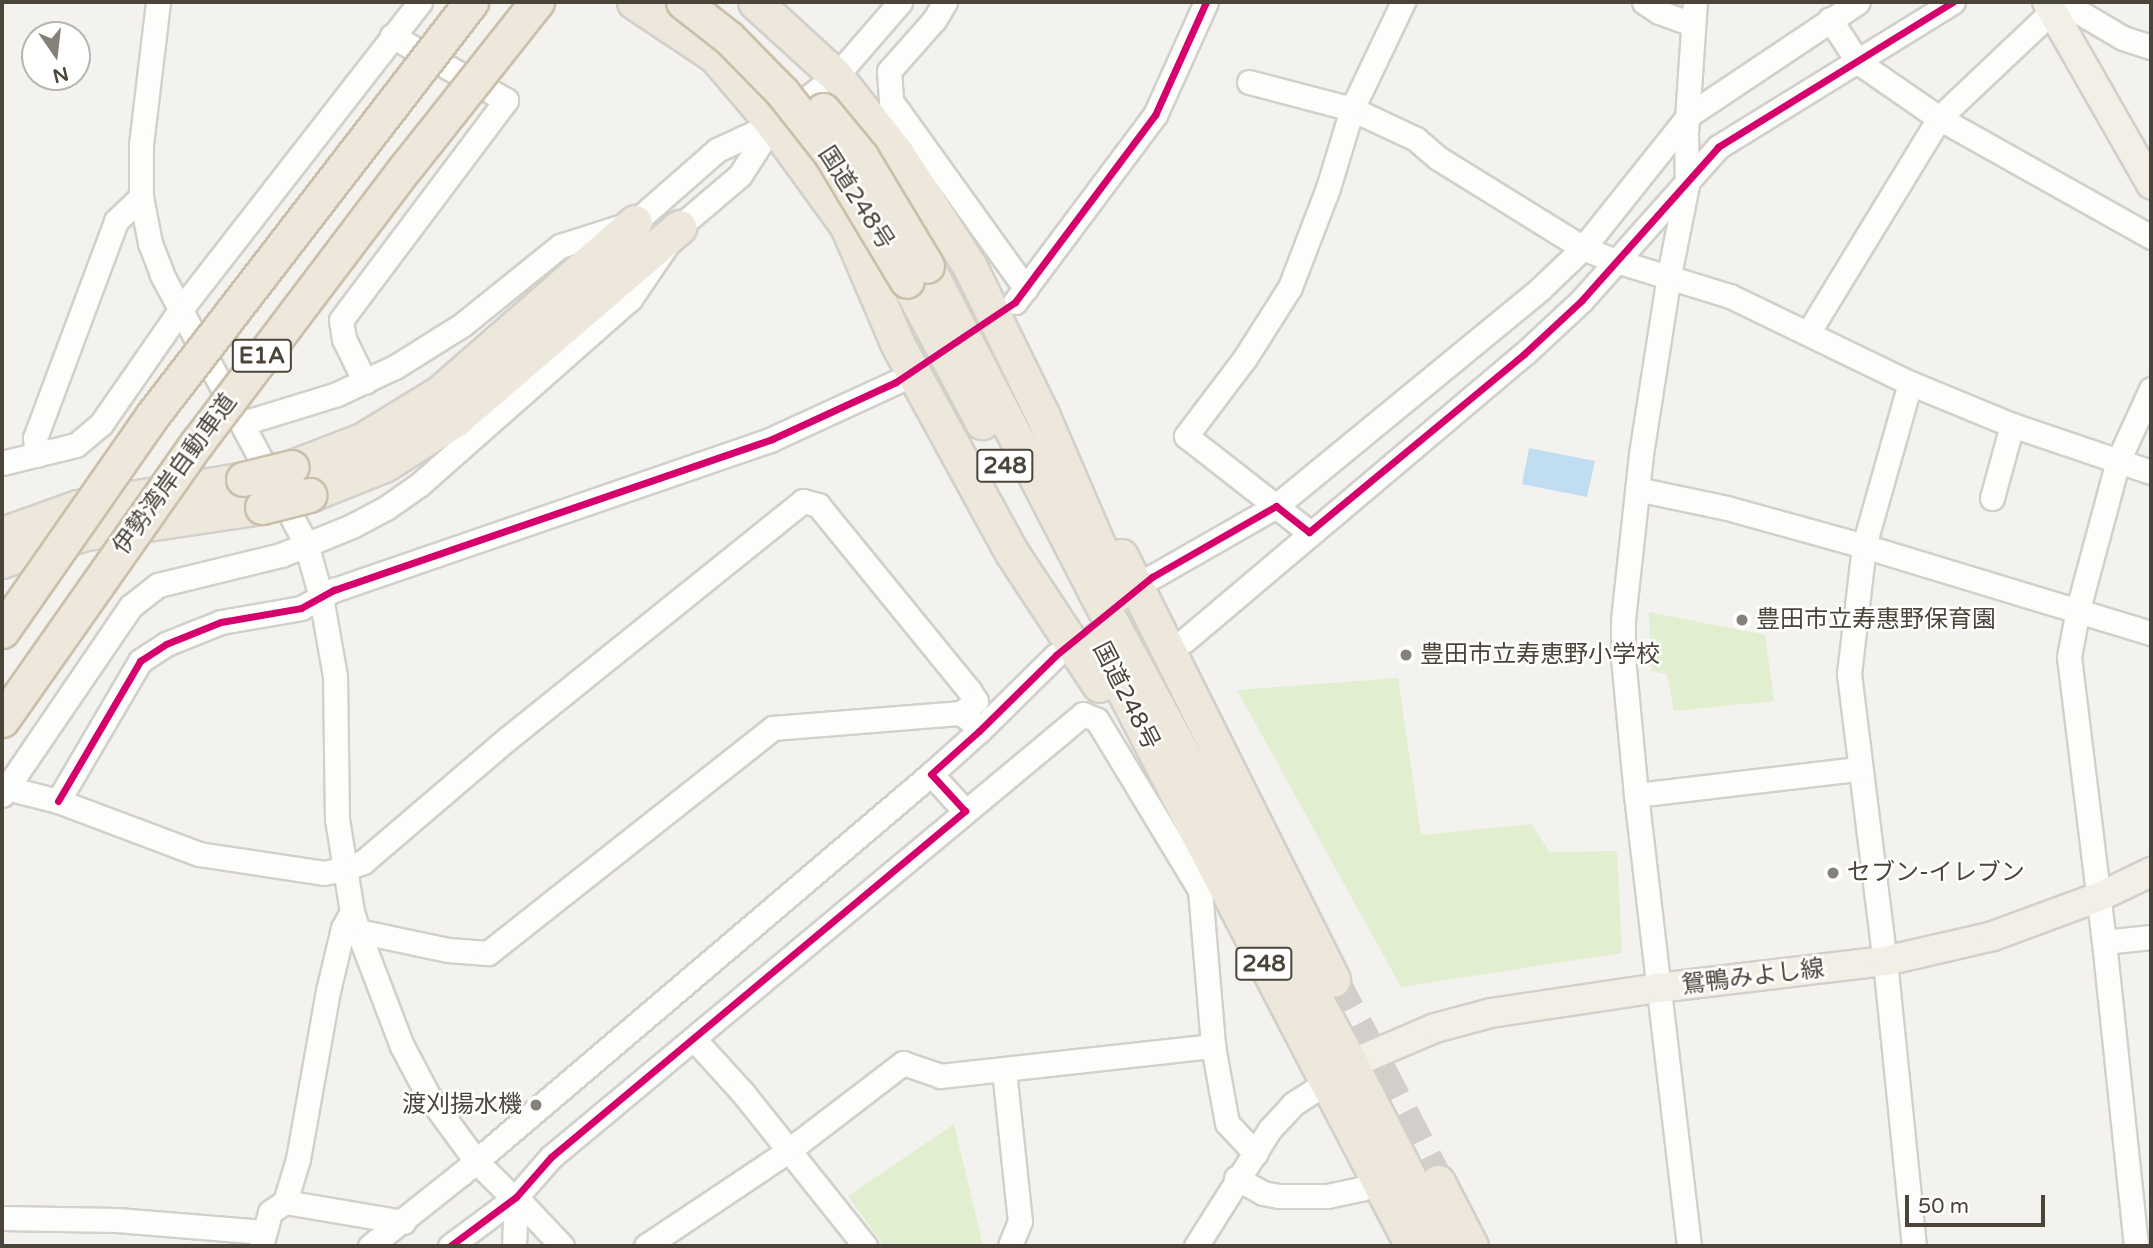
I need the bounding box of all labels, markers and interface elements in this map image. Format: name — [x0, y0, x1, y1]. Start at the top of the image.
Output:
north arrow — [21, 21, 91, 91]
text: N — [51, 62, 71, 87]
street label: 国道248号 — [812, 141, 900, 255]
road number: E1A — [230, 336, 294, 376]
street label: 伊勢湾岸自動車道 — [107, 388, 243, 560]
road number: 248 — [975, 446, 1035, 486]
place label: 豊田市立寿惠野保育園 — [1756, 606, 1996, 634]
marker: 豊田市立寿惠野保育園 — [1734, 612, 1750, 628]
street label: 国道248号 — [1087, 637, 1165, 755]
place label: 豊田市立寿恵野小学校 — [1420, 641, 1660, 669]
marker: 豊田市立寿恵野小学校 — [1398, 647, 1414, 663]
place label: セブン-イレブン — [1847, 859, 2025, 887]
marker: セブン-イレブン — [1825, 865, 1841, 881]
road number: 248 — [1234, 945, 1294, 984]
street label: 鴛鴨みよし線 — [1680, 954, 1826, 1000]
place label: 渡刈揚水機 — [402, 1091, 522, 1119]
marker: 渡刈揚水機 — [528, 1097, 544, 1113]
scale bar — [1908, 1182, 2048, 1226]
text: 50 m — [1918, 1194, 1969, 1219]

